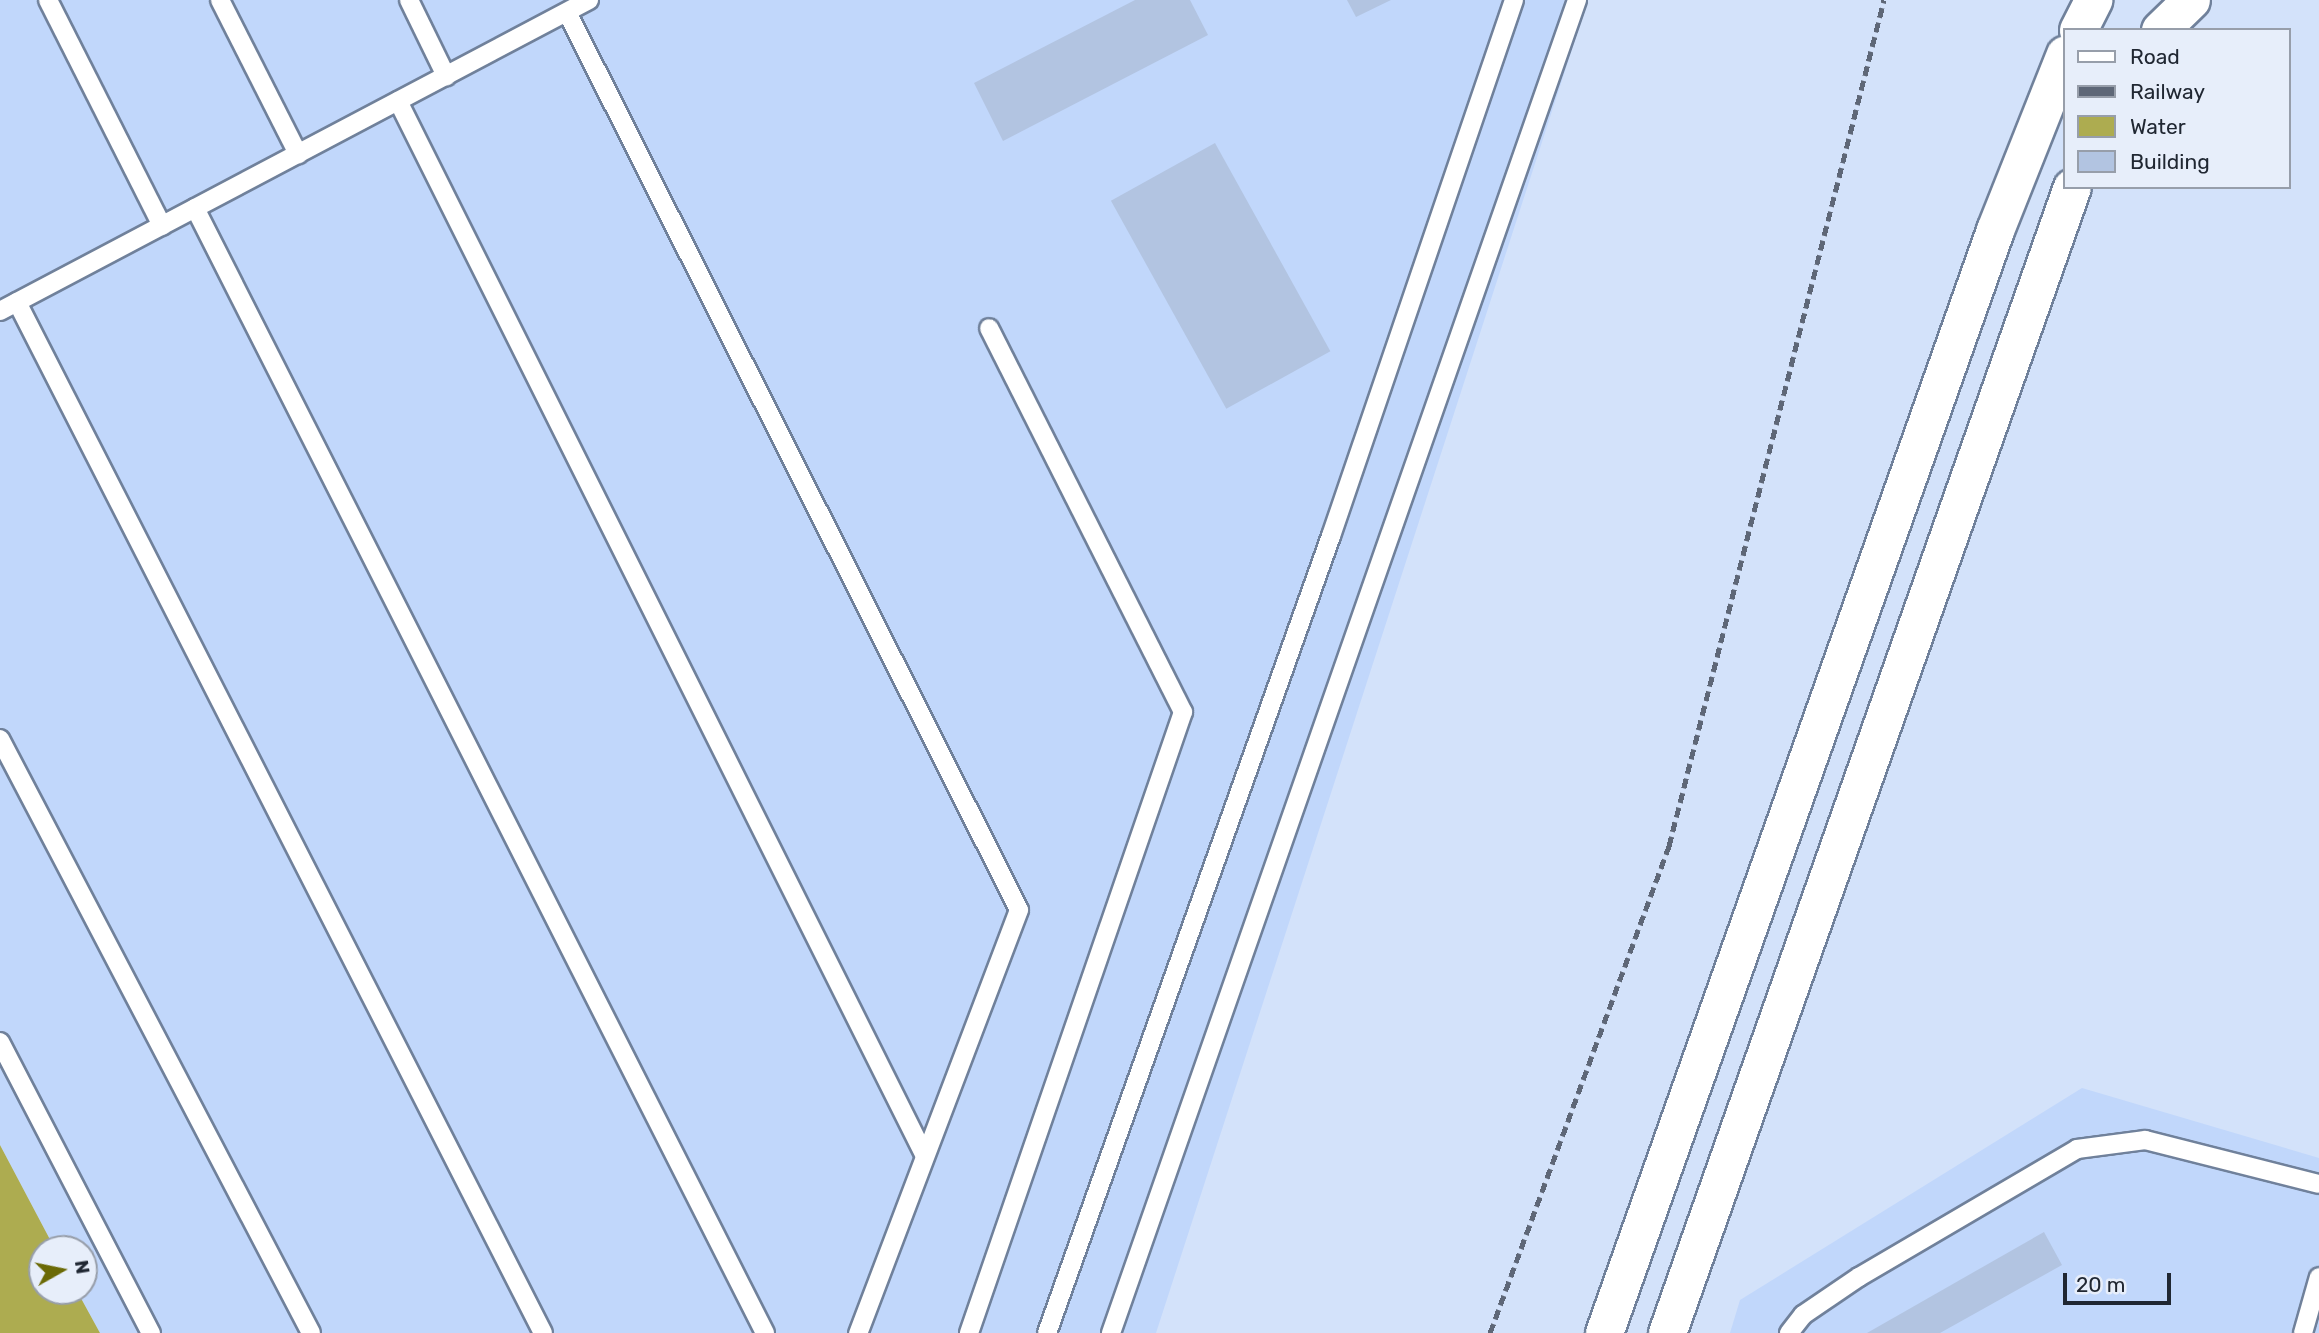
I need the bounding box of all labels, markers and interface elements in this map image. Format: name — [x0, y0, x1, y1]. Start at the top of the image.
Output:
legend — [2064, 28, 2291, 189]
text: Road — [2130, 44, 2180, 69]
text: Railway — [2130, 79, 2205, 104]
text: Water — [2130, 114, 2186, 139]
text: Building — [2130, 149, 2210, 174]
north arrow — [28, 1235, 98, 1305]
text: N — [70, 1258, 95, 1275]
scale bar — [2067, 1260, 2176, 1304]
text: 20 m — [2076, 1272, 2125, 1297]

